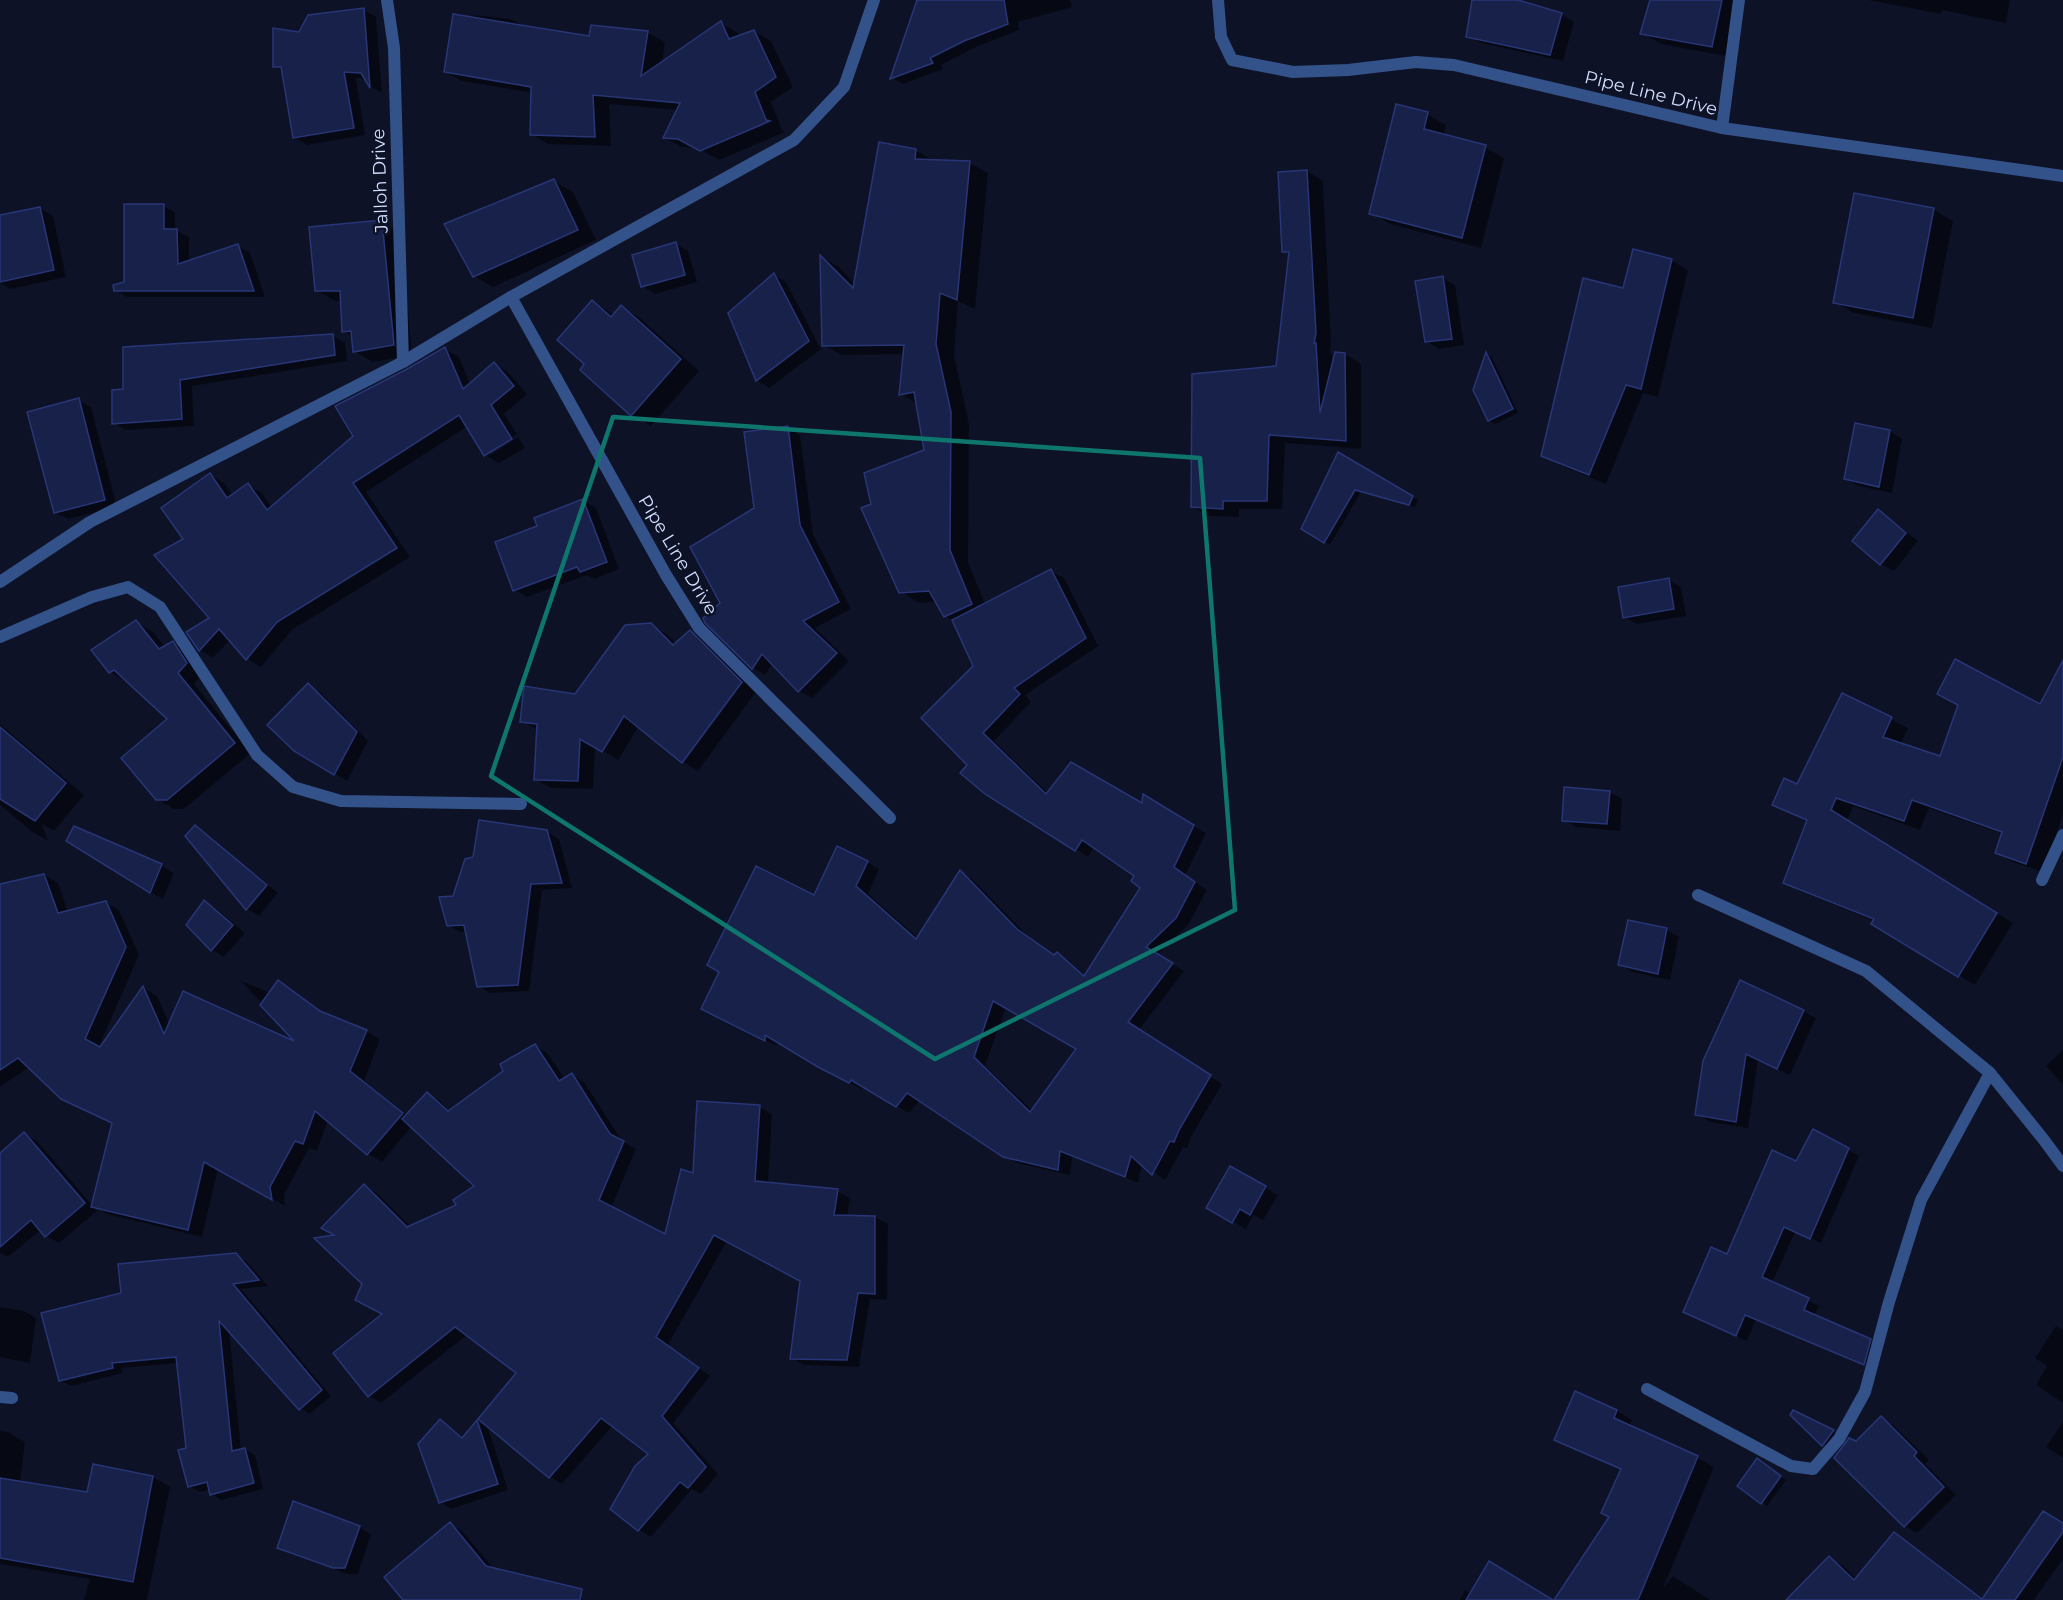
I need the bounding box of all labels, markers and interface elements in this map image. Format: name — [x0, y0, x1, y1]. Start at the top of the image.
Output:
street label: Pipe Line Drive — [1582, 66, 1720, 120]
street label: Jalloh Drive — [367, 128, 393, 235]
street label: Pipe Line Drive — [634, 491, 722, 619]

